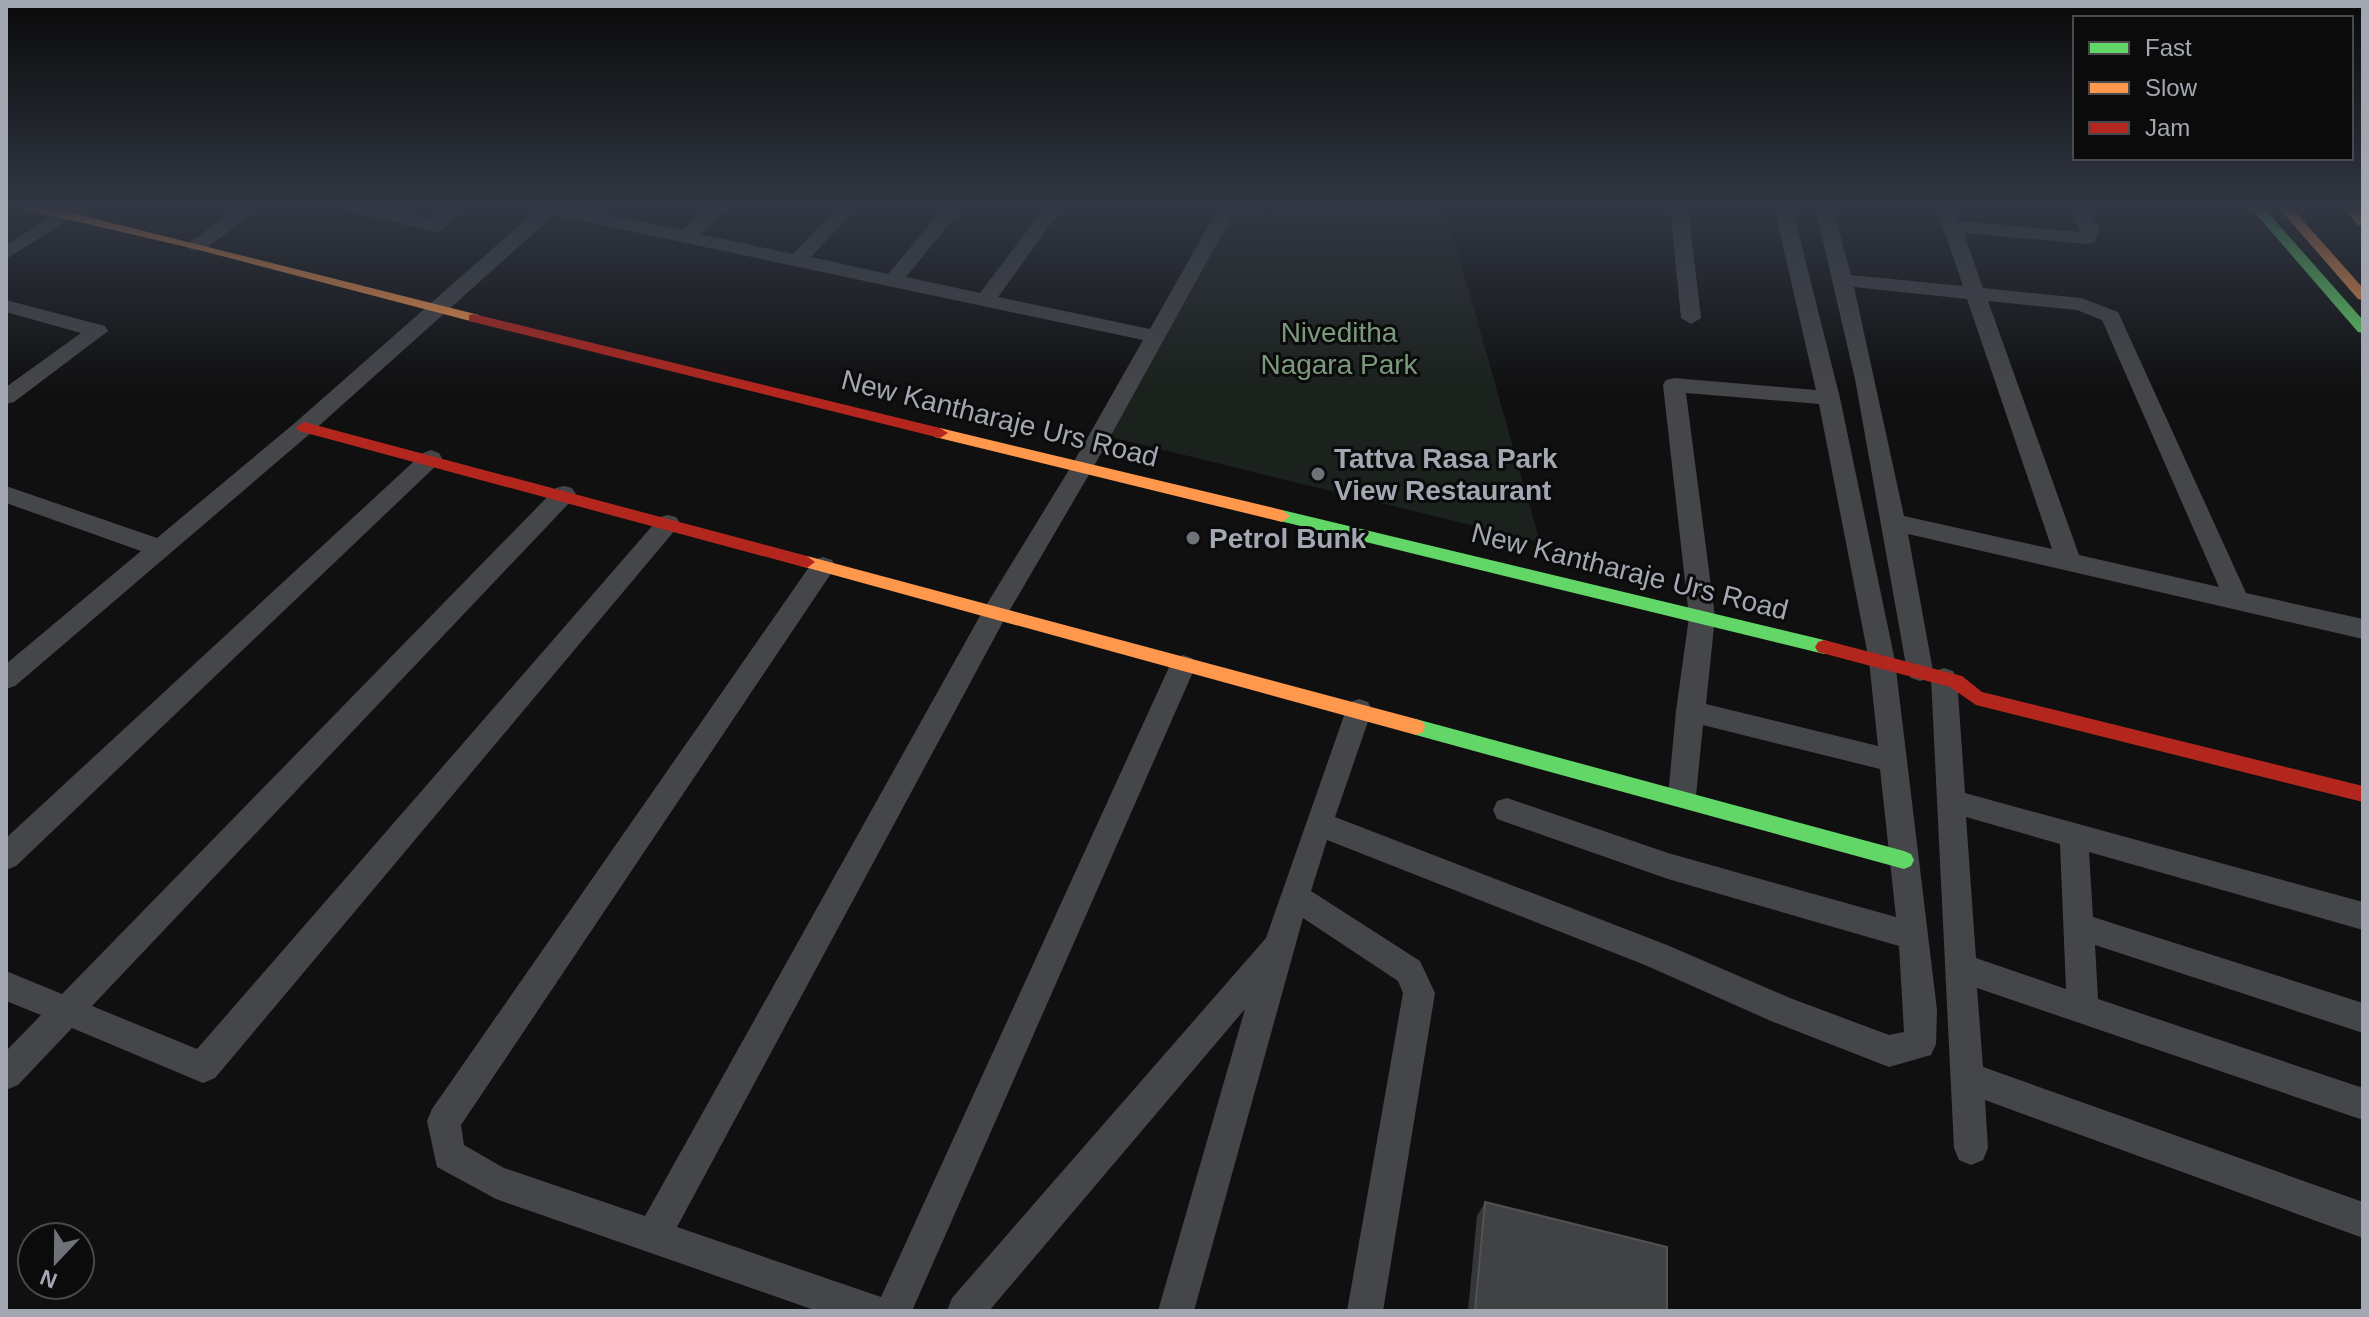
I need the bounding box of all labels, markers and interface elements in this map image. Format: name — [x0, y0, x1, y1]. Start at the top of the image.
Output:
legend — [2073, 16, 2353, 160]
text: Fast — [2145, 34, 2192, 61]
text: Slow — [2145, 74, 2198, 101]
text: Jam — [2145, 114, 2190, 141]
park label: Niveditha Nagara Park — [1260, 317, 1419, 380]
street label: New Kantharaje Urs Road — [838, 364, 1161, 473]
place label: Tattva Rasa Park View Restaurant — [1334, 443, 1558, 506]
marker: Tattva Rasa Park View Restaurant — [1309, 465, 1327, 483]
street label: New Kantharaje Urs Road — [1468, 517, 1791, 626]
place label: Petrol Bunk — [1209, 523, 1367, 554]
marker: Petrol Bunk — [1184, 529, 1202, 547]
north arrow — [16, 1221, 96, 1301]
text: N — [37, 1265, 61, 1294]

